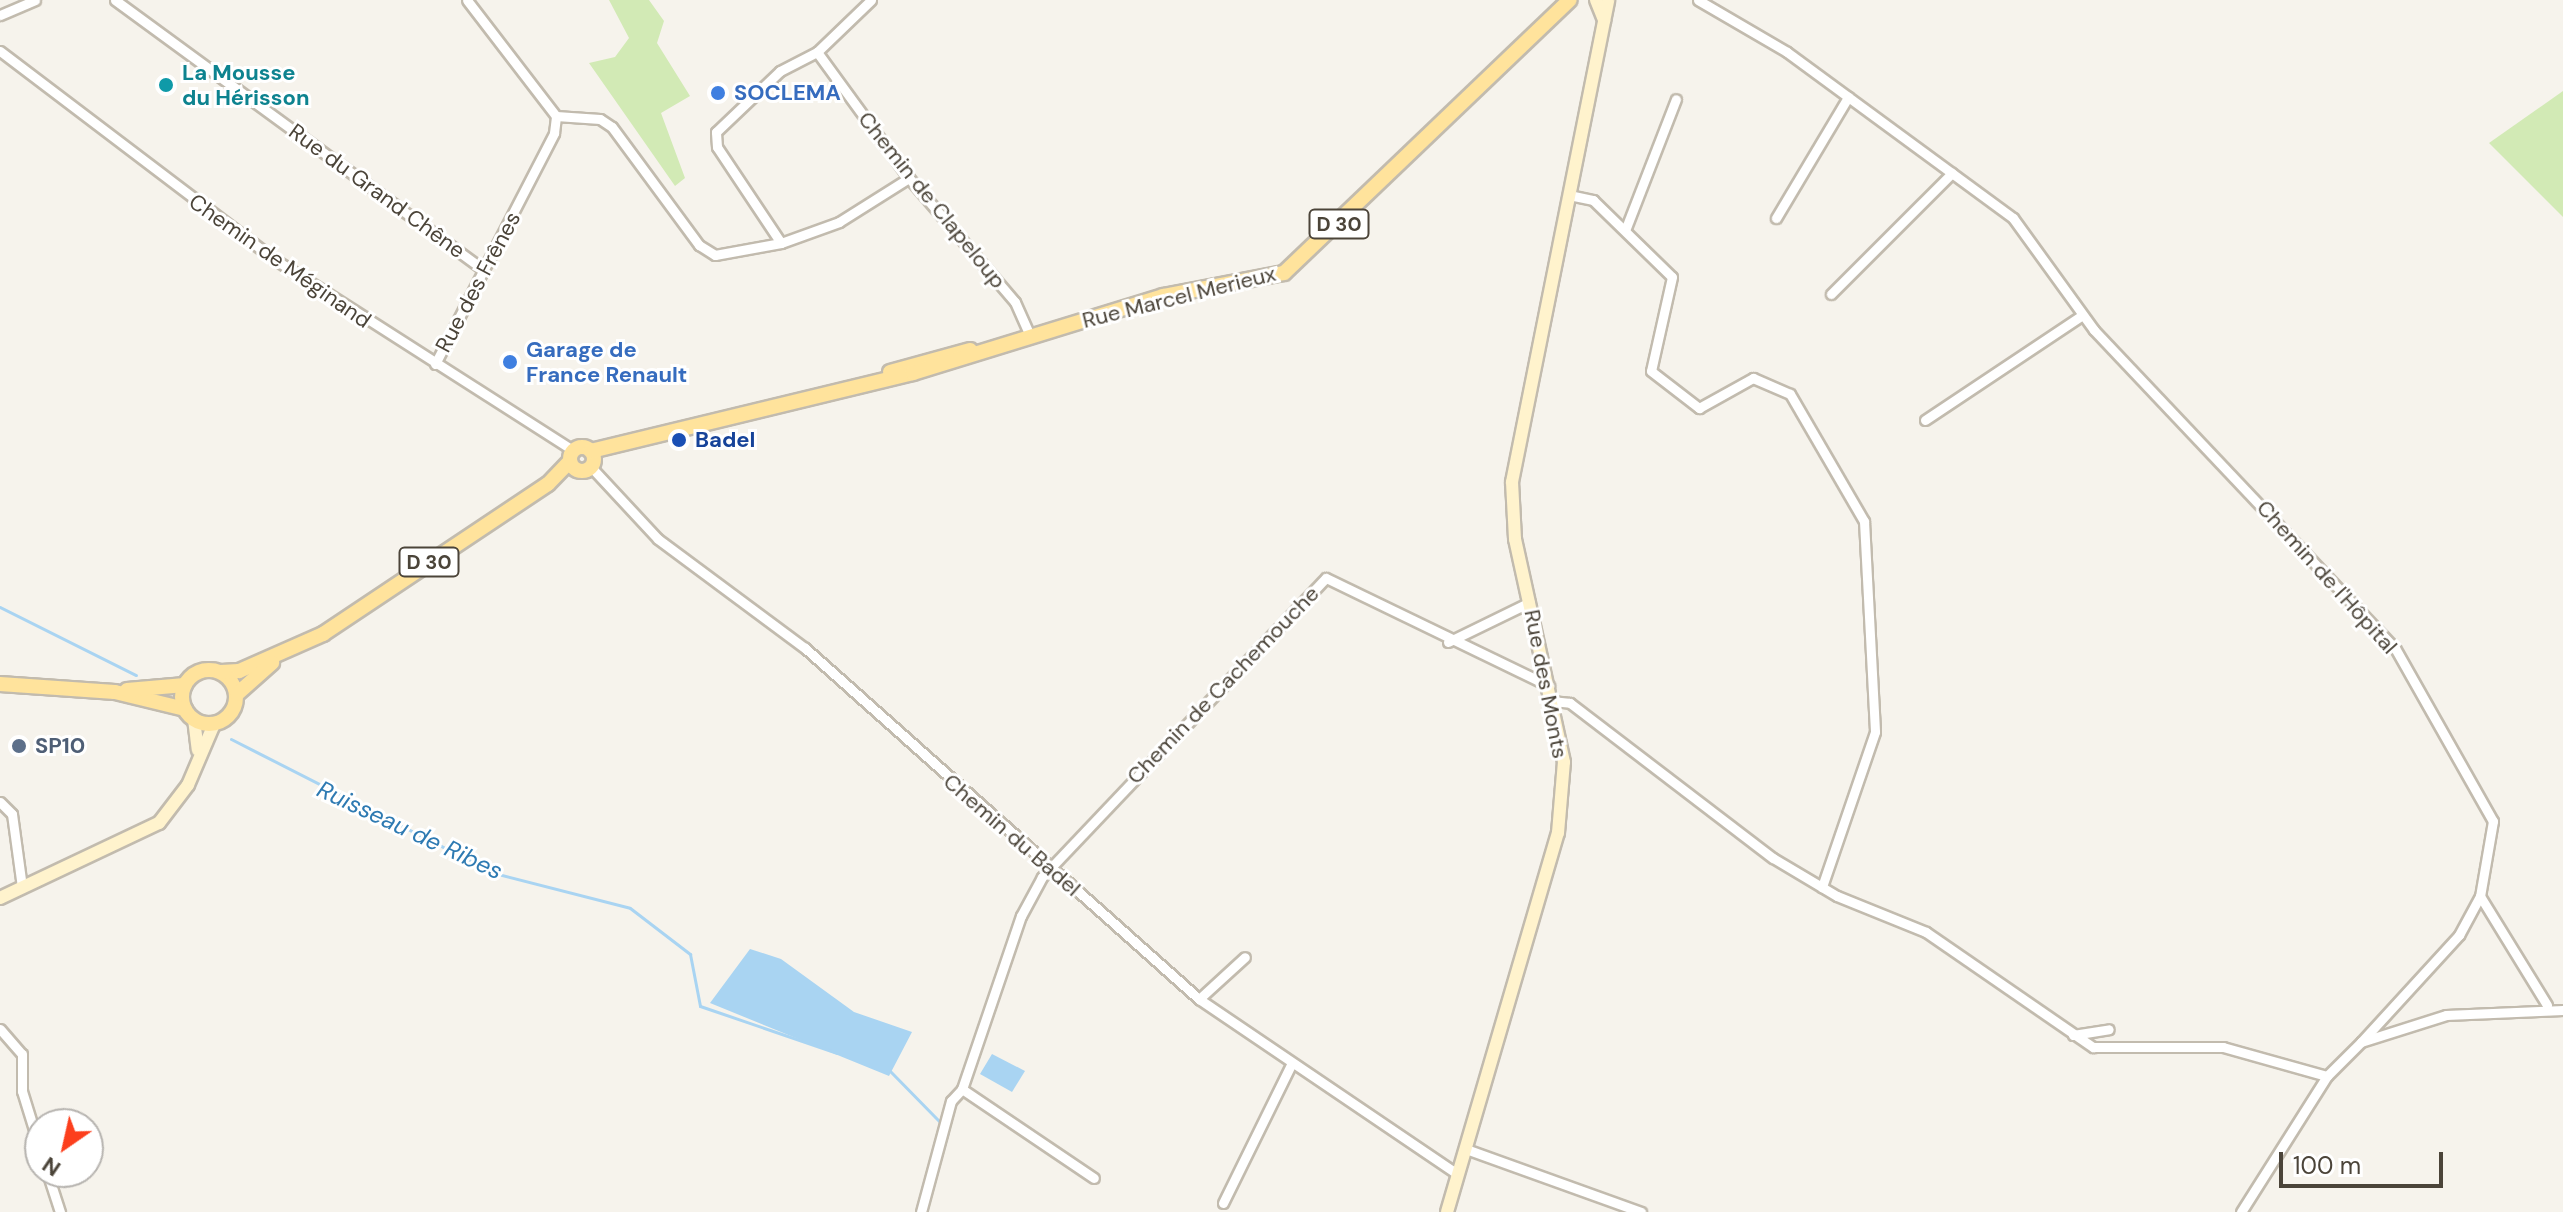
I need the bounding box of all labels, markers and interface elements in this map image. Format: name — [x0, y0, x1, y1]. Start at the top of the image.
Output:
place label: La Mousse du Hérisson — [182, 59, 310, 110]
marker: La Mousse du Hérisson — [157, 76, 175, 94]
place label: SOCLEMA — [734, 80, 841, 106]
marker: SOCLEMA — [709, 84, 727, 102]
street label: Chemin de Clapeloup — [853, 106, 1011, 294]
street label: Rue du Grand Chêne — [284, 118, 470, 264]
street label: Chemin de Méginand — [184, 188, 376, 334]
street label: Rue des Frênes — [430, 207, 526, 357]
road number: D 30 — [1307, 208, 1371, 240]
street label: Rue Marcel Merieux — [1080, 260, 1278, 334]
place label: Garage de France Renault — [526, 336, 687, 388]
marker: Garage de France Renault — [501, 353, 519, 371]
place label: Badel — [695, 427, 755, 453]
marker: Badel — [670, 431, 688, 449]
street label: Chemin de l'Hôpital — [2251, 495, 2403, 659]
road number: D 30 — [397, 546, 461, 578]
street label: Chemin de Cachemouche — [1122, 581, 1324, 789]
street label: Rue des Monts — [1519, 607, 1573, 761]
place label: SP10 — [35, 733, 85, 759]
marker: SP10 — [10, 737, 28, 755]
street label: Chemin du Badel — [938, 768, 1086, 902]
water label: Ruisseau de Ribes — [313, 774, 507, 886]
north arrow — [24, 1108, 104, 1188]
scale bar — [2283, 1136, 2447, 1186]
text: N — [37, 1150, 66, 1183]
text: 100 m — [2293, 1150, 2361, 1181]

